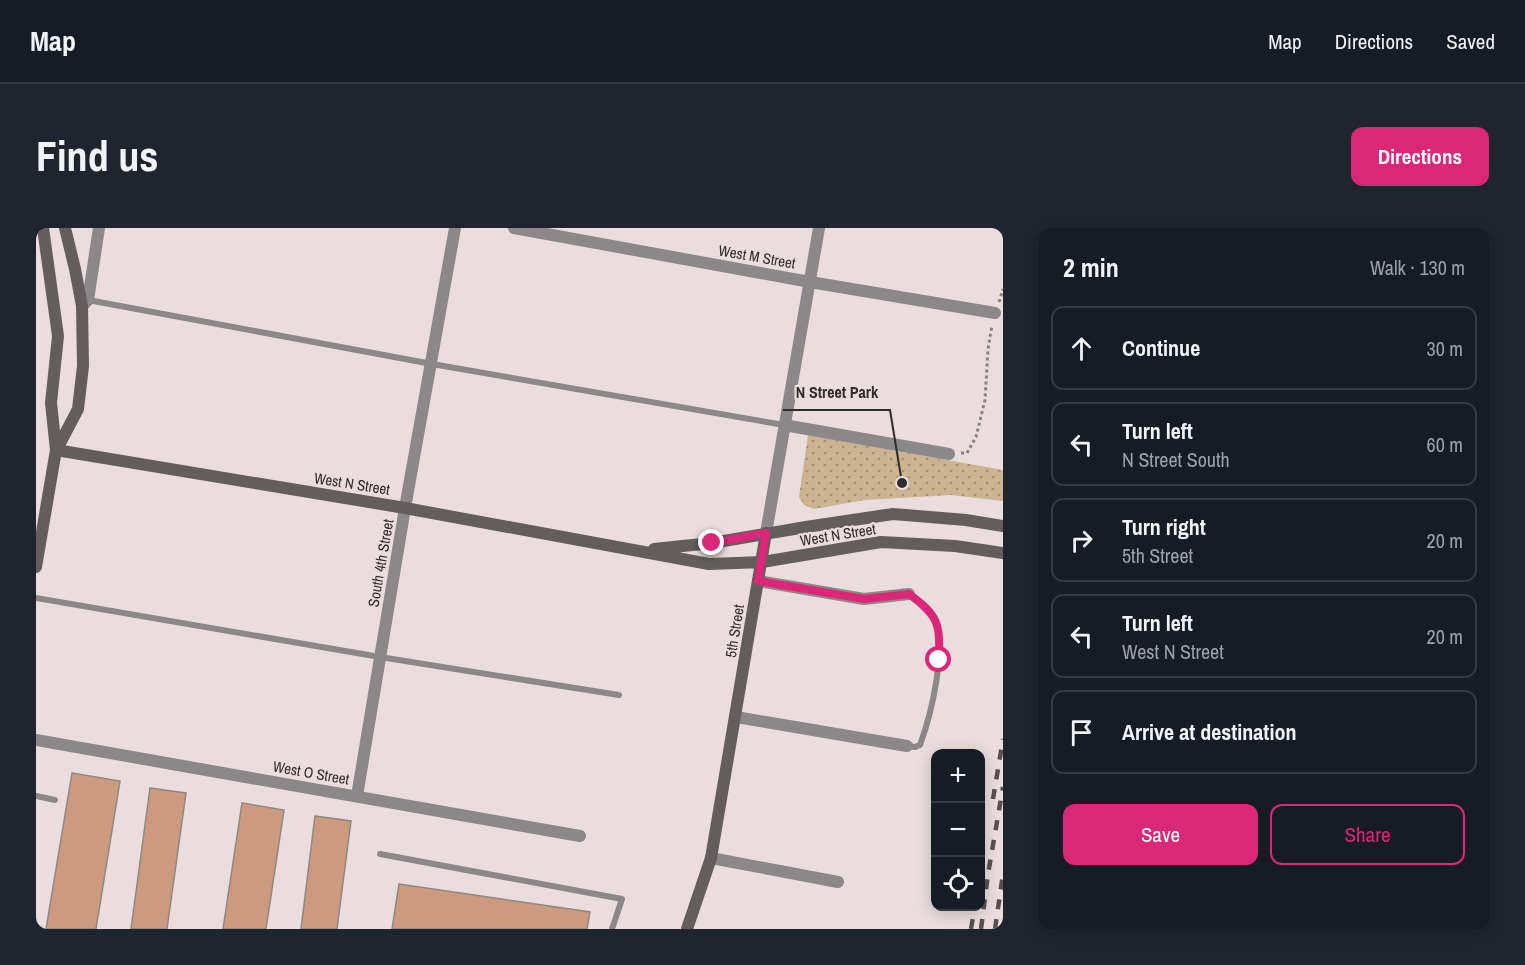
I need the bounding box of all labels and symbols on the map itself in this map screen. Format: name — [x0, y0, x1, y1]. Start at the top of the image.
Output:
street label: West M Street — [717, 239, 798, 274]
callout: N Street Park — [783, 376, 890, 410]
text: N Street Park — [796, 381, 879, 403]
street label: West N Street — [313, 467, 392, 500]
street label: South 4th Street — [362, 517, 399, 609]
street label: West N Street — [799, 518, 878, 551]
route end — [698, 529, 724, 555]
street label: 5th Street — [720, 602, 749, 659]
route start — [925, 646, 951, 672]
street label: West O Street — [271, 755, 351, 790]

